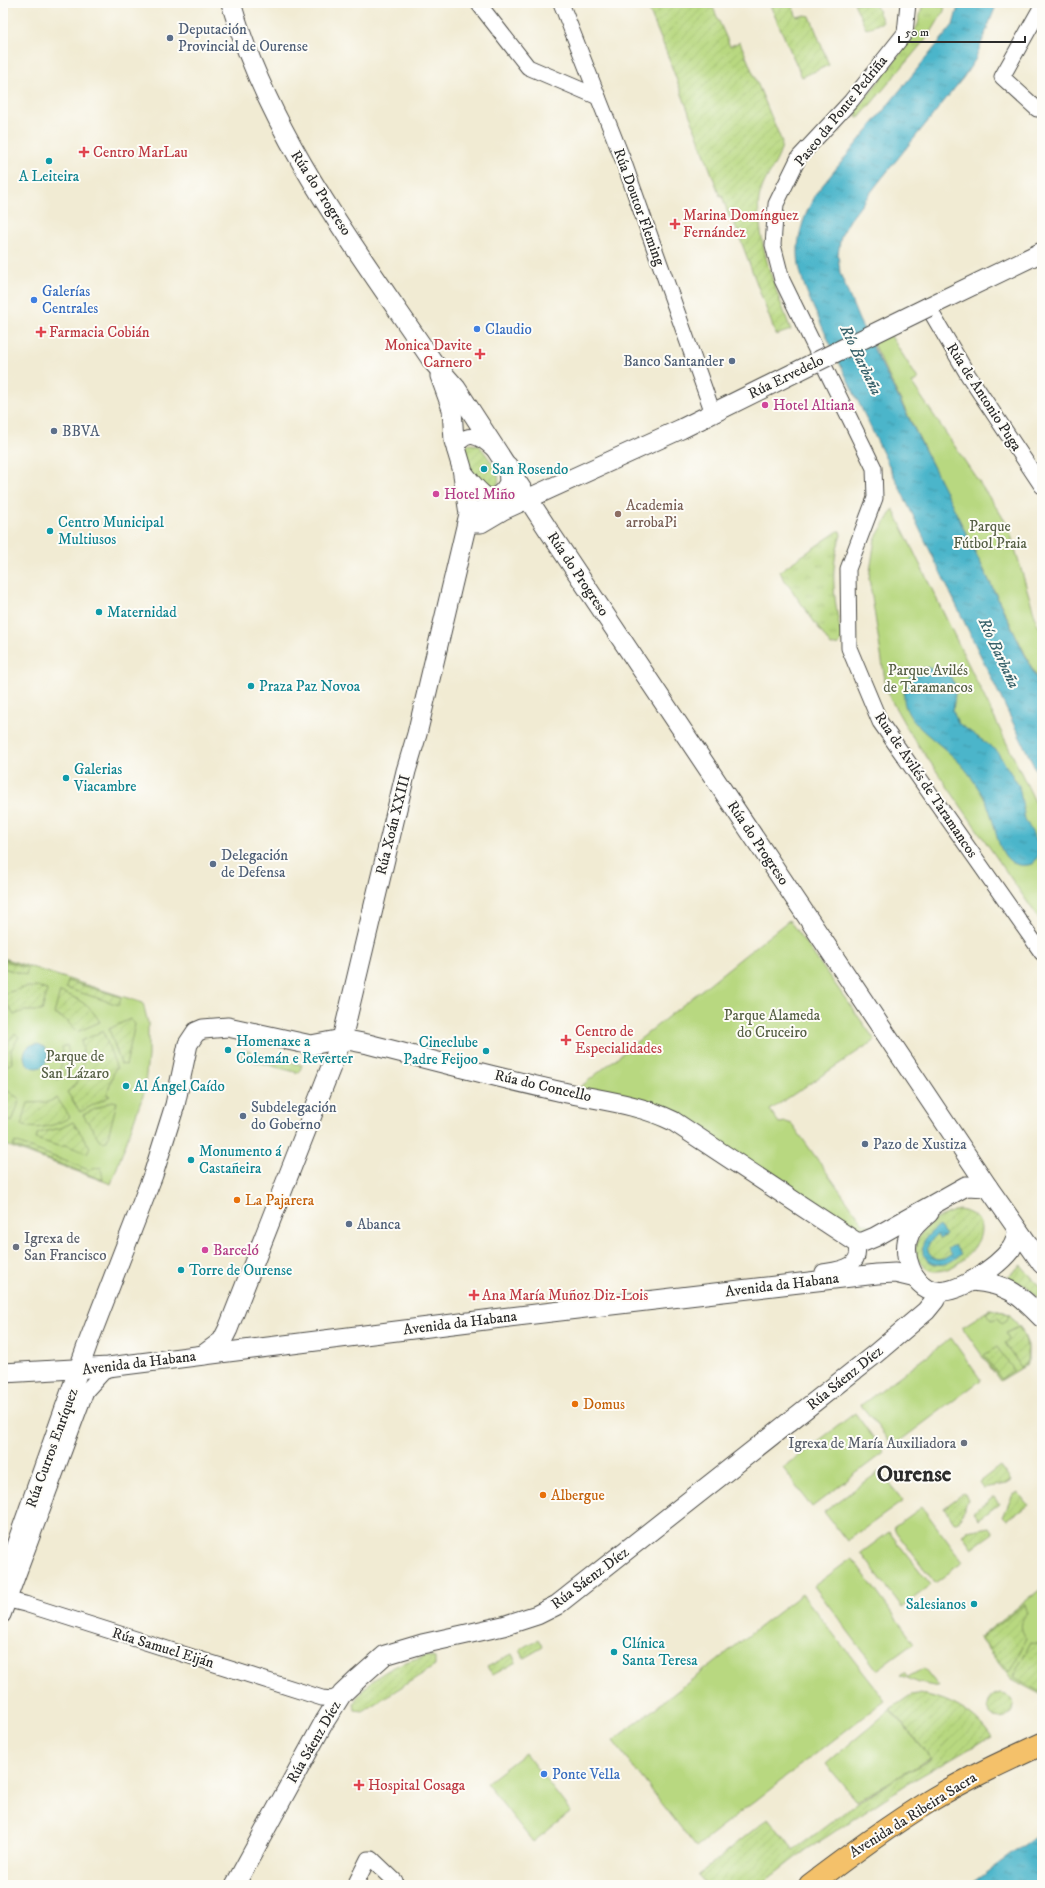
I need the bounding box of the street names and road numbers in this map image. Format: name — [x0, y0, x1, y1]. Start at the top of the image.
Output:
street label: Paseo da Ponte Pedriña — [790, 51, 892, 170]
street label: Rúa Doutor Fleming — [609, 146, 669, 269]
street label: Rúa do Progreso — [286, 147, 356, 239]
street label: Rúa de Antonio Puga — [942, 339, 1026, 455]
street label: Rúa Ervedelo — [745, 351, 827, 403]
street label: Rúa do Progreso — [543, 528, 613, 620]
street label: Rua de Avilés de Taramancos — [870, 708, 982, 862]
street label: Rúa Xoán XXIII — [371, 773, 415, 877]
street label: Rúa do Progreso — [723, 797, 793, 889]
street label: Rúa do Concello — [493, 1066, 593, 1106]
street label: Avenida da Habana — [724, 1269, 841, 1301]
street label: Avenida da Habana — [402, 1307, 519, 1339]
street label: Rúa Sáenz Díez — [803, 1341, 887, 1415]
street label: Avenida da Habana — [81, 1347, 198, 1379]
street label: Rúa Curros Enríquez — [22, 1385, 83, 1510]
street label: Rúa Sáenz Díez — [547, 1542, 633, 1613]
street label: Rúa Samuel Eiján — [110, 1623, 216, 1673]
street label: Rúa Sáenz Díez — [283, 1697, 346, 1787]
street label: Avenida da Ribeira Sacra — [846, 1768, 981, 1862]

